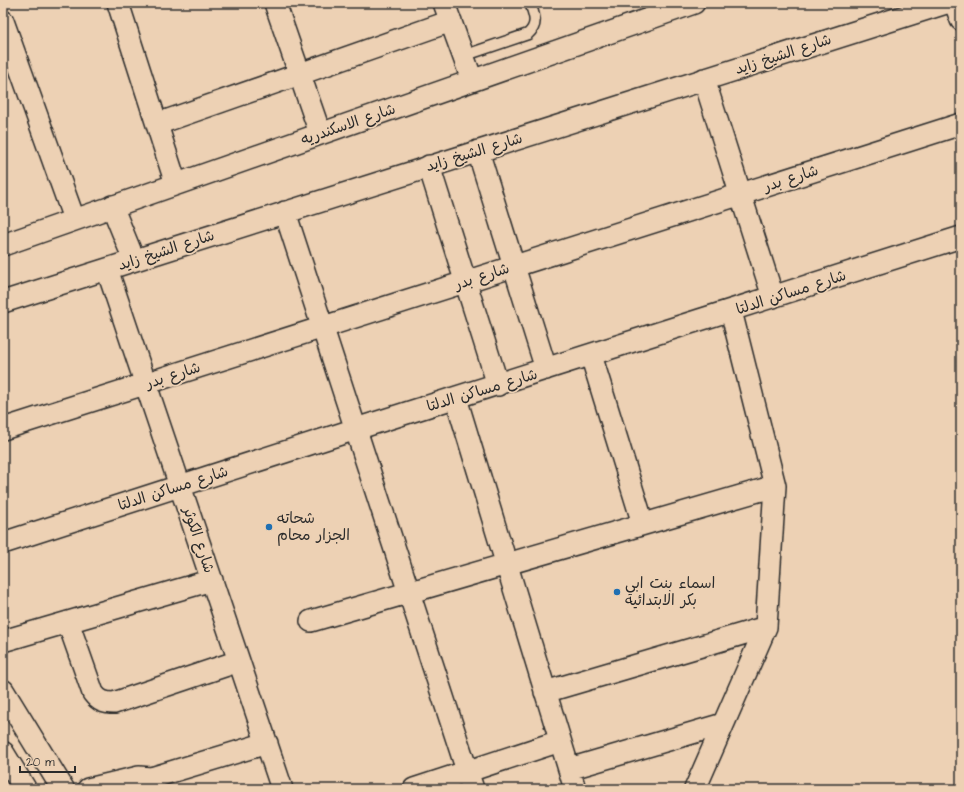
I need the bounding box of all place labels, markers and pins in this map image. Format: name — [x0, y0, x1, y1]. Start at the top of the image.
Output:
place label: شحاته الجزار محام — [277, 508, 350, 546]
marker: شحاته الجزار محام — [264, 522, 274, 532]
place label: اسماء بنت ابي بكر الابتدائيه — [625, 573, 715, 611]
marker: اسماء بنت ابي بكر الابتدائيه — [612, 587, 622, 597]

